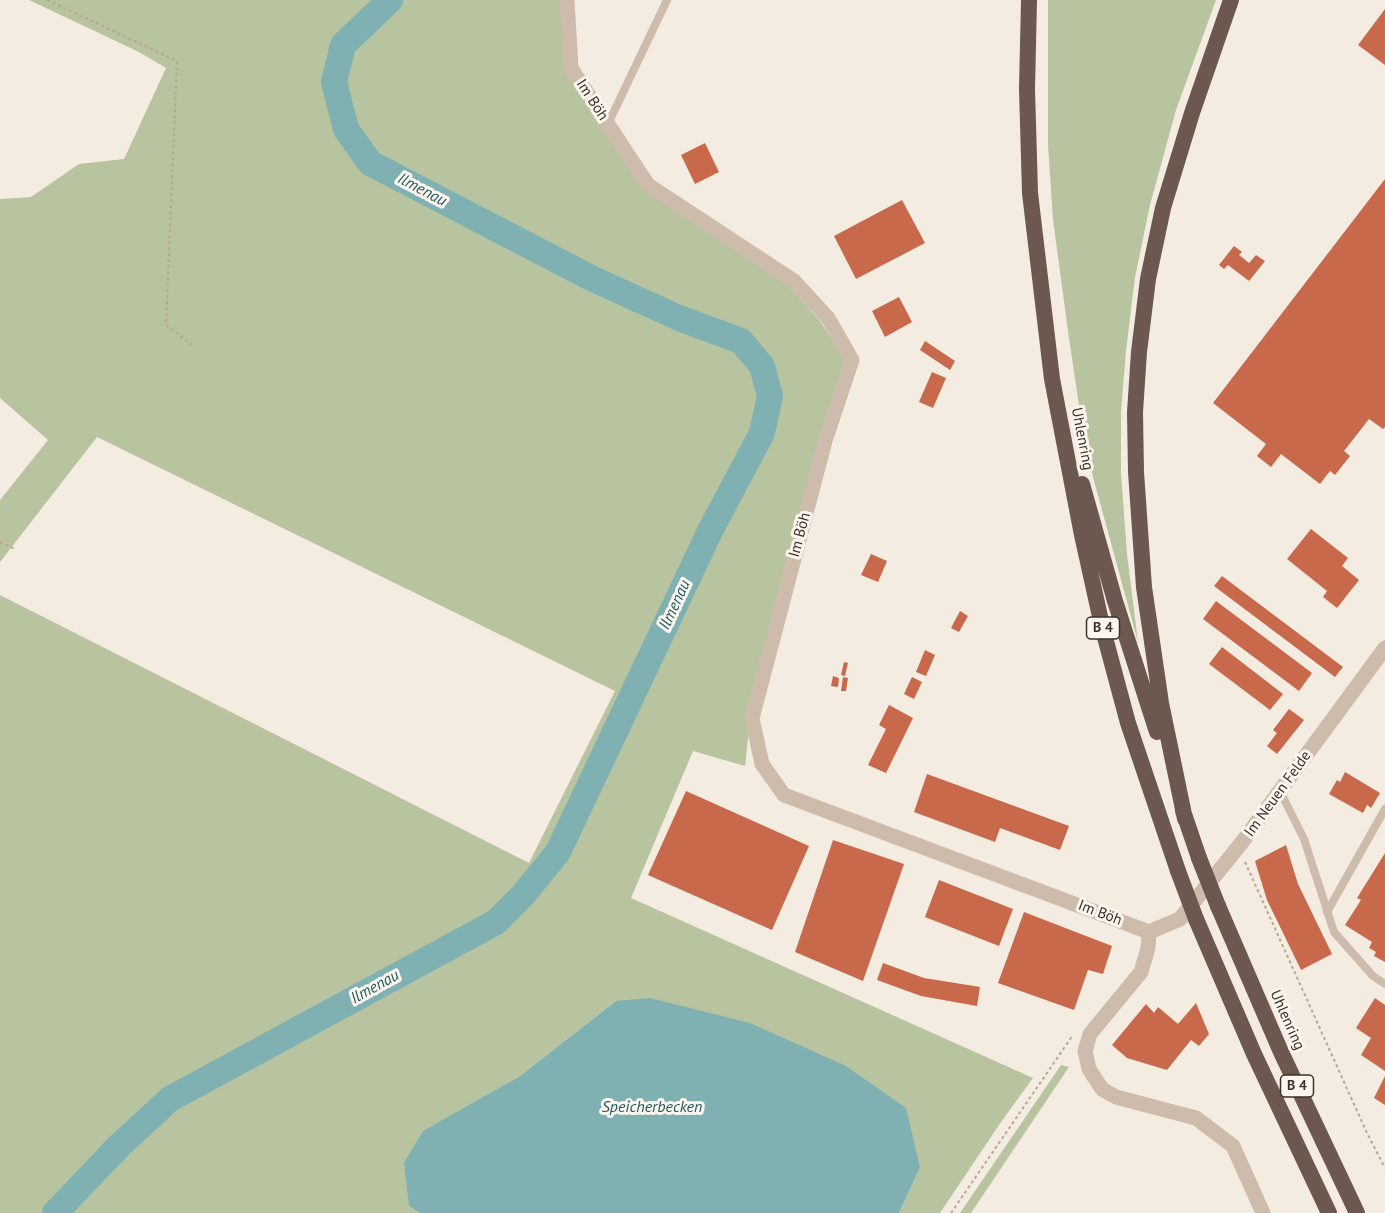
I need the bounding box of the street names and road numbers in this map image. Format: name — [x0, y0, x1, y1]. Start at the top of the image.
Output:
street label: Im Böh — [572, 76, 612, 124]
street label: Uhlenring — [1067, 406, 1097, 472]
street label: Im Böh — [785, 511, 815, 559]
road number: B 4 — [1086, 617, 1120, 639]
street label: Im Neuen Felde — [1241, 748, 1315, 840]
street label: Im Böh — [1076, 896, 1124, 930]
street label: Uhlenring — [1266, 987, 1308, 1053]
road number: B 4 — [1280, 1075, 1314, 1097]

